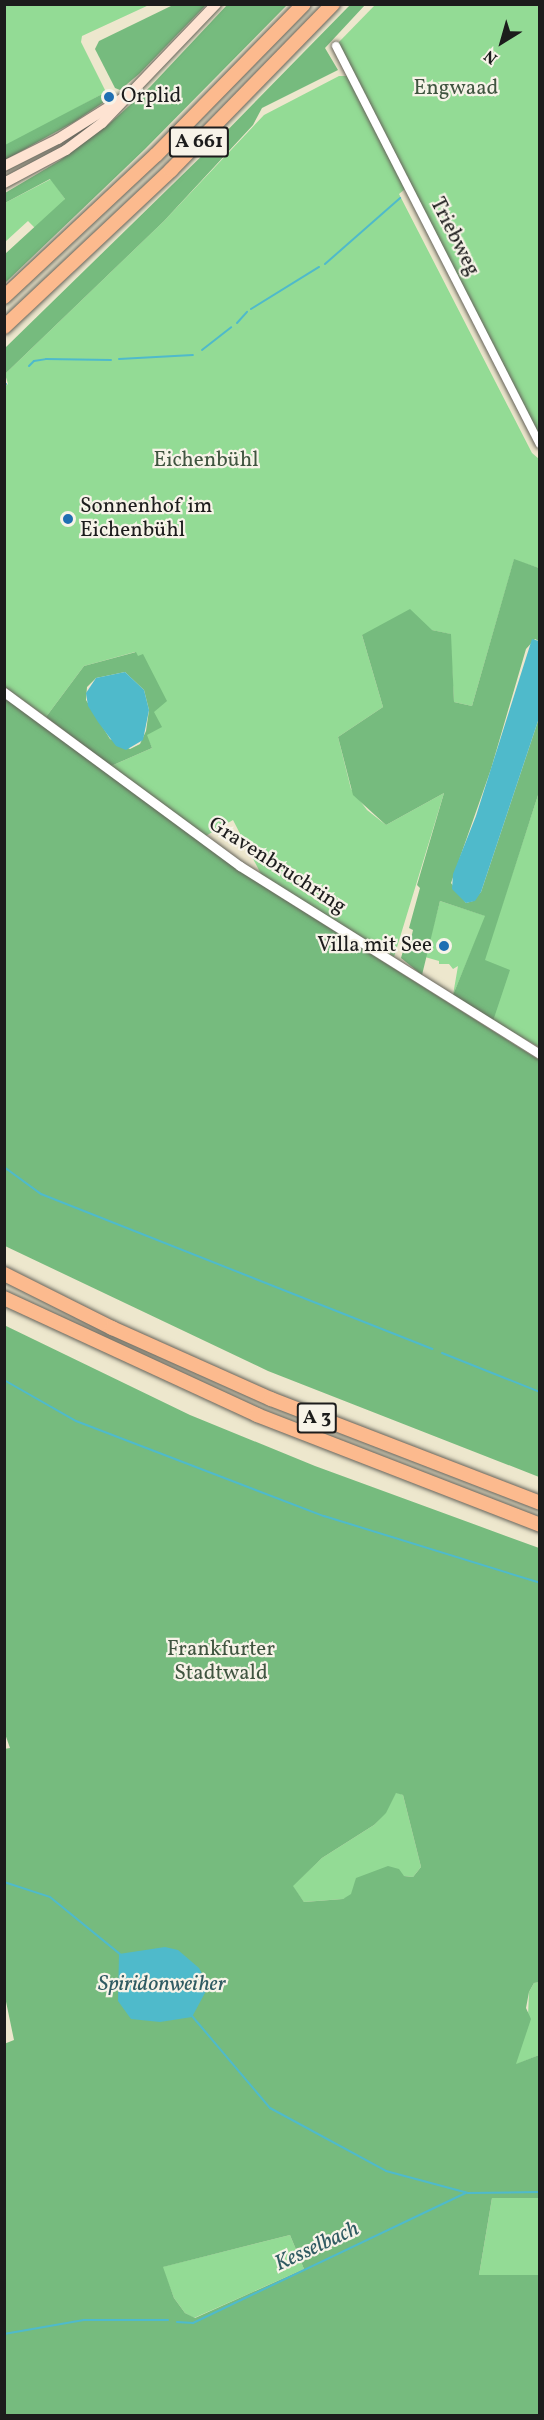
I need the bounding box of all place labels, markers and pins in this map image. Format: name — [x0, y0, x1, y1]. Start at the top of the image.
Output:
place label: Orplid — [121, 84, 181, 110]
marker: Orplid — [102, 90, 116, 104]
place label: Sonnenhof im Eichenbühl — [80, 494, 210, 544]
marker: Sonnenhof im Eichenbühl — [61, 512, 75, 526]
place label: Villa mit See — [317, 933, 432, 959]
marker: Villa mit See — [437, 939, 451, 953]

